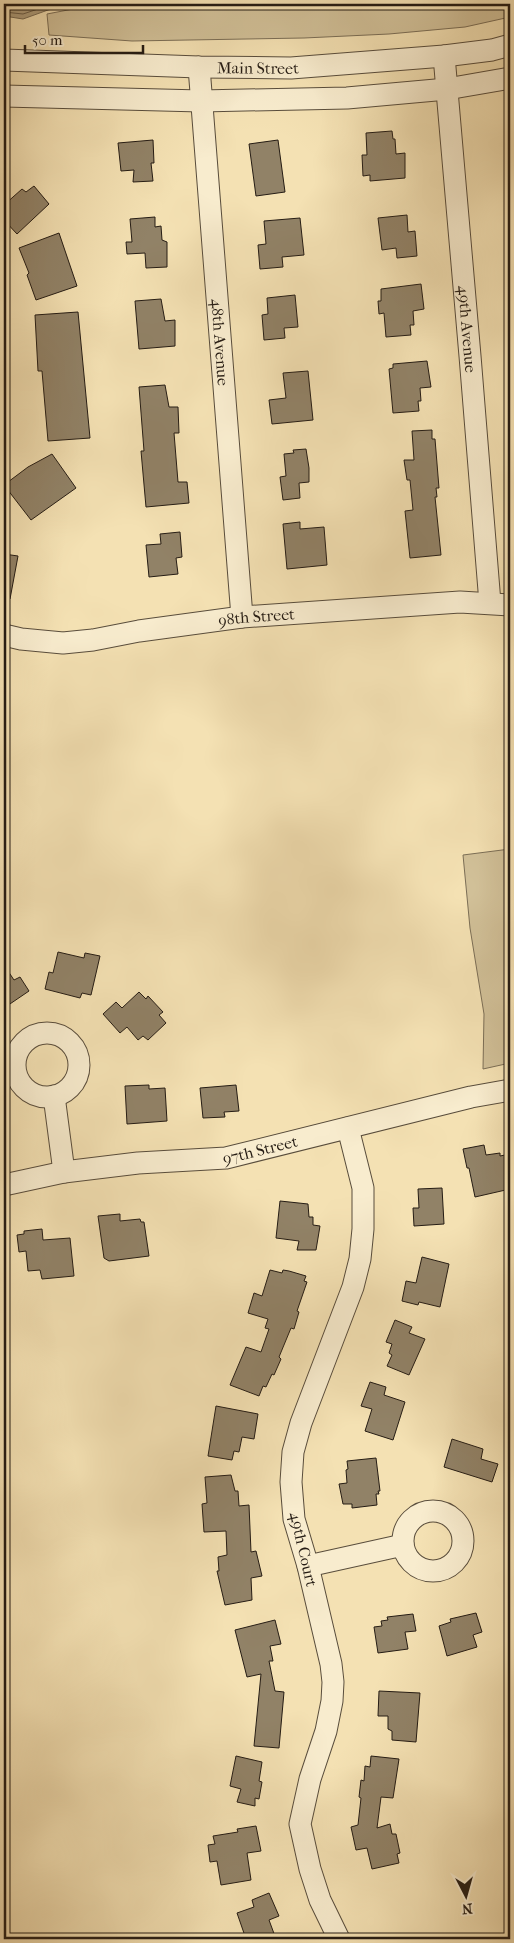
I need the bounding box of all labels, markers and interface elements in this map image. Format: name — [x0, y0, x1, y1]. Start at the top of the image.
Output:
scale bar — [25, 22, 142, 54]
text: 50 m — [32, 31, 63, 49]
street label: Main Street — [217, 58, 300, 78]
street label: 49th Avenue — [454, 285, 480, 374]
street label: 48th Avenue — [207, 298, 233, 387]
street label: 98th Street — [217, 604, 296, 630]
street label: 97th Street — [221, 1132, 300, 1169]
street label: 49th Court — [286, 1510, 321, 1589]
north arrow — [442, 1870, 492, 1920]
text: N — [461, 1899, 473, 1917]

